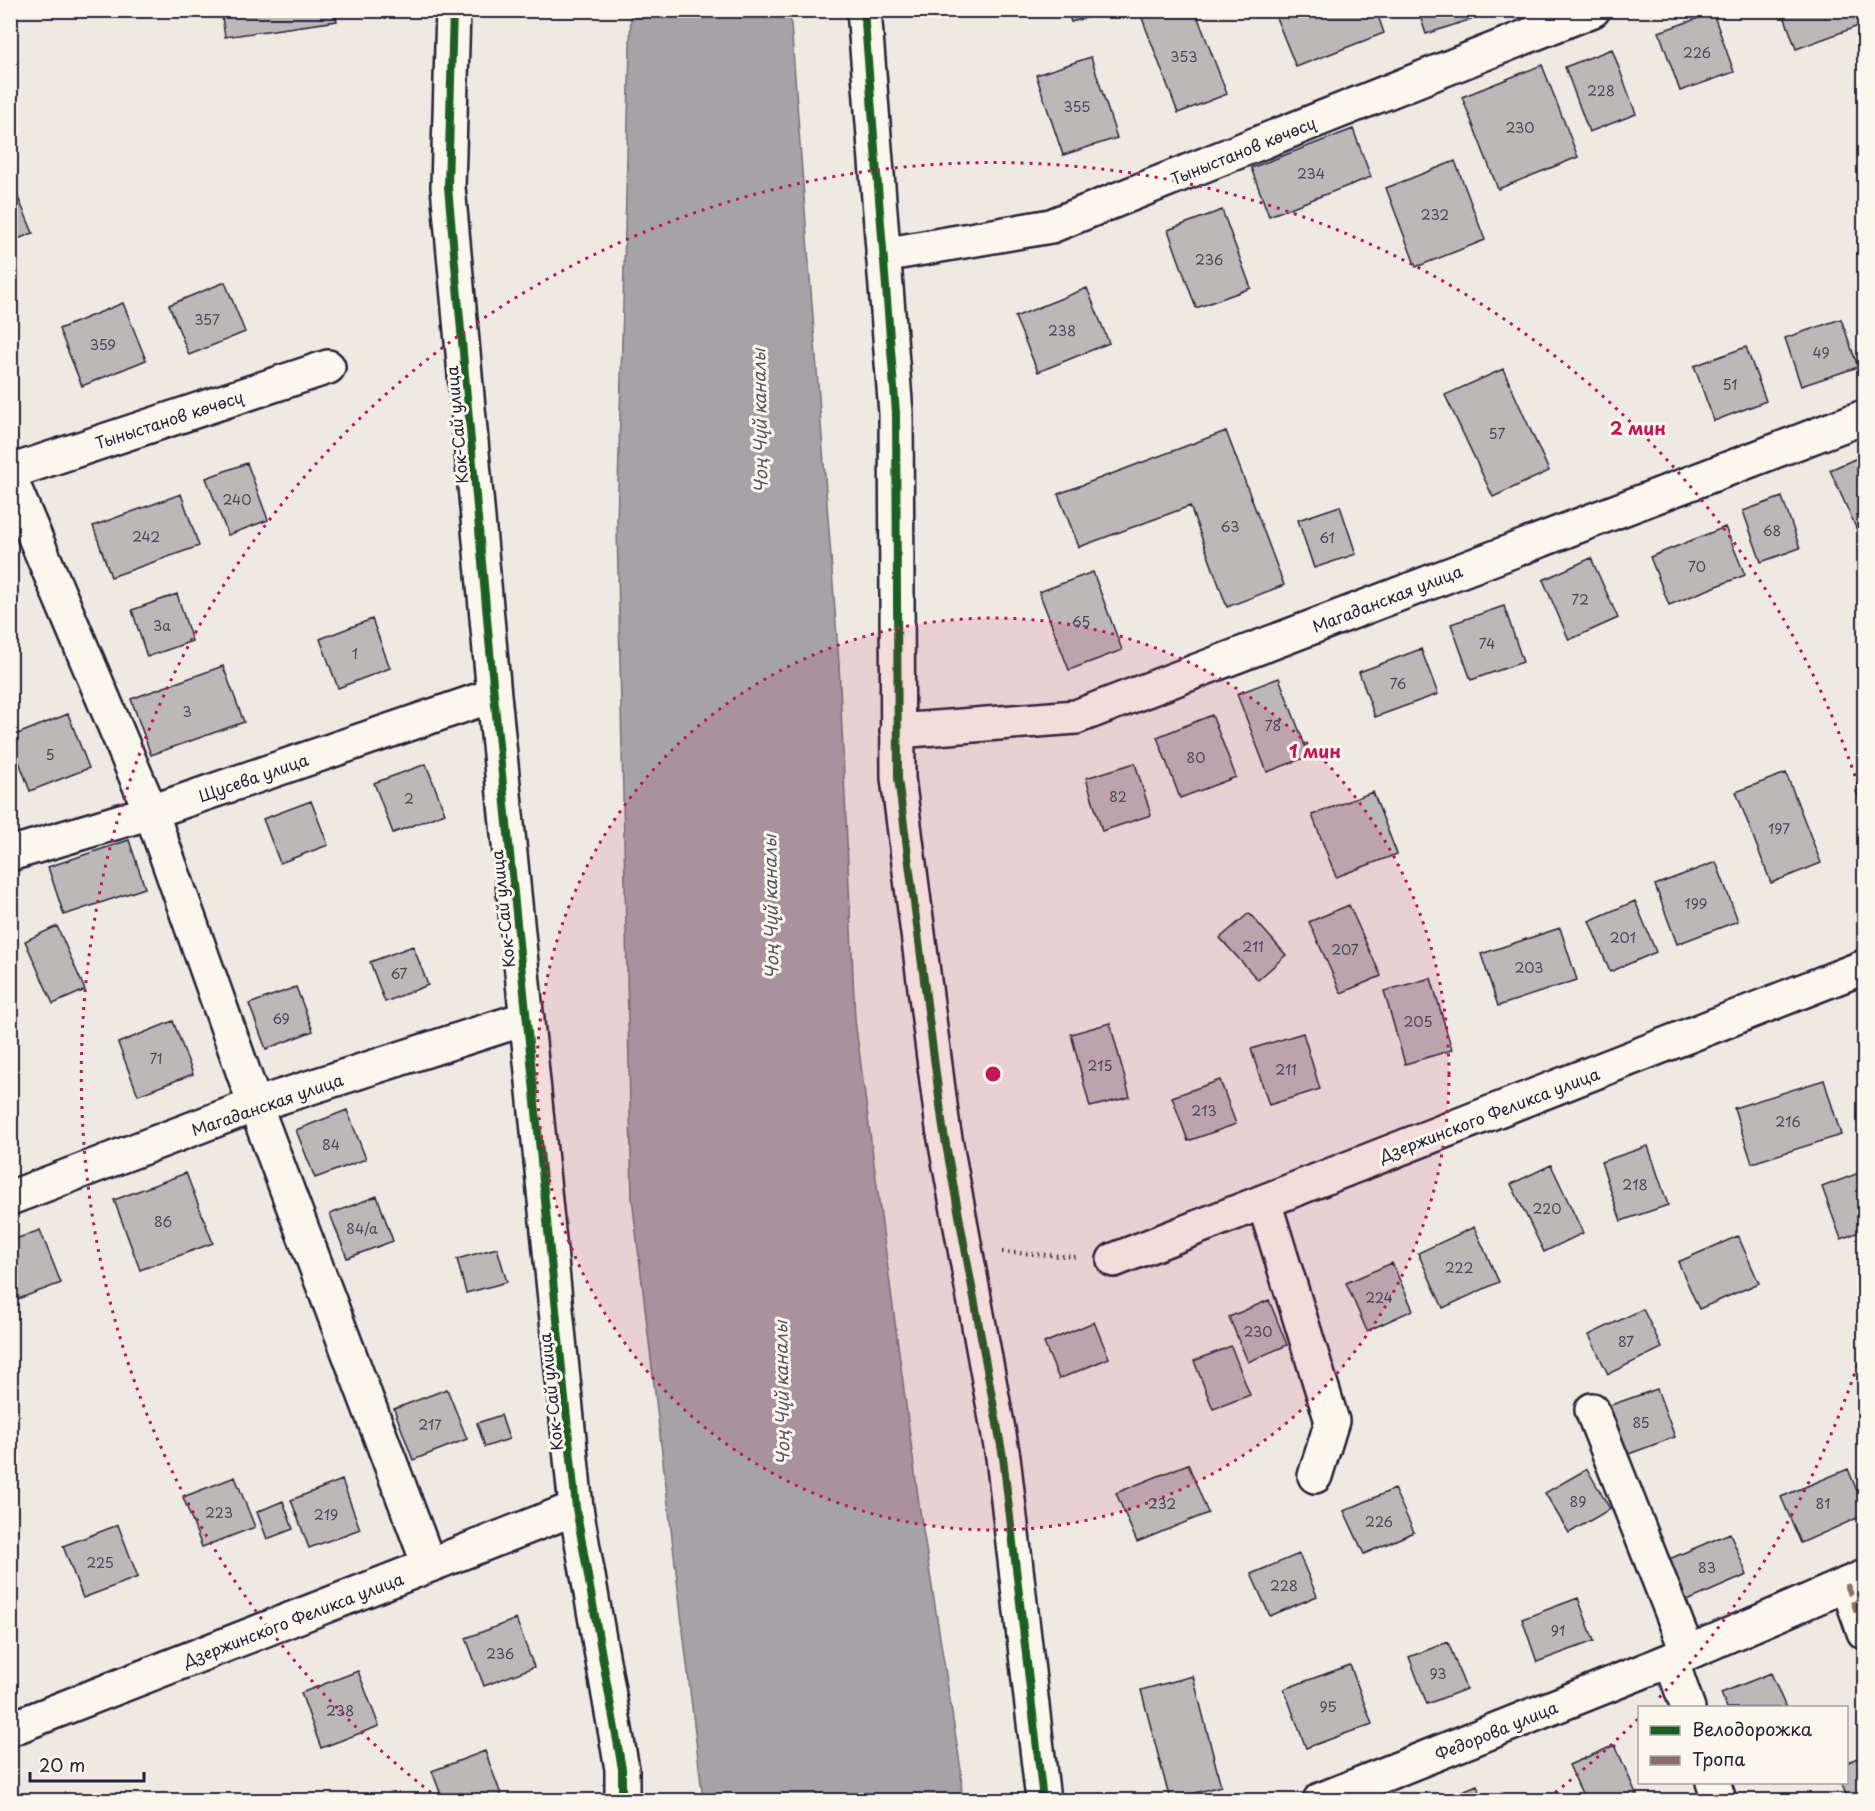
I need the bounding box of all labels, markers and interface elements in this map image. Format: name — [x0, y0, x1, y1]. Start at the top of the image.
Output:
house number: 226 — [1683, 42, 1711, 63]
house number: 353 — [1170, 46, 1198, 67]
house number: 228 — [1587, 80, 1615, 101]
house number: 355 — [1064, 96, 1090, 117]
street label: Тыныстанов көчөсү — [1167, 110, 1320, 190]
house number: 230 — [1505, 117, 1535, 138]
house number: 234 — [1297, 163, 1325, 184]
house number: 232 — [1421, 204, 1449, 225]
house number: 236 — [1195, 249, 1223, 270]
house number: 357 — [194, 309, 220, 330]
house number: 238 — [1048, 320, 1076, 341]
house number: 359 — [90, 334, 116, 355]
house number: 49 — [1812, 342, 1830, 363]
water label: Чоң Чүй каналы — [744, 347, 774, 494]
street label: Кок-Сай улица — [439, 365, 473, 485]
house number: 51 — [1723, 374, 1737, 395]
street label: Тыныстанов көчөсү — [92, 384, 247, 454]
text: 2 мин — [1610, 414, 1666, 441]
house number: 57 — [1489, 423, 1505, 444]
house number: 240 — [222, 489, 252, 510]
house number: 63 — [1221, 516, 1239, 537]
house number: 68 — [1763, 520, 1781, 541]
house number: 242 — [132, 526, 160, 547]
house number: 61 — [1319, 527, 1335, 548]
house number: 70 — [1688, 556, 1706, 577]
street label: Магаданская улица — [1308, 558, 1466, 638]
house number: 72 — [1571, 589, 1589, 610]
house number: 65 — [1072, 611, 1090, 632]
house number: 3а — [153, 615, 171, 636]
house number: 74 — [1479, 633, 1495, 654]
house number: 1 — [352, 643, 358, 664]
house number: 76 — [1390, 673, 1407, 694]
house number: 3 — [182, 701, 192, 722]
house number: 78 — [1265, 715, 1281, 736]
text: 1 мин — [1289, 737, 1341, 764]
house number: 5 — [45, 744, 55, 765]
street label: Щусева улица — [194, 747, 312, 807]
house number: 80 — [1187, 747, 1205, 768]
house number: 82 — [1109, 786, 1127, 807]
house number: 2 — [404, 788, 414, 809]
house number: 197 — [1768, 818, 1790, 839]
water label: Чоң Чүй каналы — [755, 833, 785, 980]
street label: Кок-Сай улица — [484, 849, 520, 969]
house number: 199 — [1684, 893, 1708, 914]
house number: 201 — [1610, 927, 1636, 948]
house number: 211 — [1242, 936, 1264, 957]
house number: 207 — [1331, 939, 1359, 960]
house number: 203 — [1515, 957, 1543, 978]
house number: 67 — [390, 963, 408, 984]
house number: 69 — [272, 1008, 290, 1029]
house number: 205 — [1404, 1011, 1432, 1032]
house number: 71 — [149, 1048, 163, 1069]
house number: 215 — [1087, 1055, 1113, 1076]
house number: 211 — [1275, 1059, 1297, 1080]
street label: Дзержинского Феликса улица — [1374, 1061, 1603, 1168]
centre of rings — [983, 1064, 1003, 1084]
street label: Магаданская улица — [188, 1067, 346, 1141]
house number: 213 — [1191, 1100, 1217, 1121]
house number: 216 — [1775, 1111, 1801, 1132]
house number: 84 — [322, 1134, 340, 1155]
house number: 218 — [1622, 1174, 1648, 1195]
house number: 220 — [1533, 1198, 1561, 1219]
house number: 86 — [154, 1211, 172, 1232]
house number: 84/а — [346, 1218, 378, 1239]
house number: 222 — [1445, 1257, 1473, 1278]
house number: 224 — [1365, 1287, 1393, 1308]
water label: Чоң Чүй каналы — [766, 1319, 796, 1466]
house number: 230 — [1243, 1321, 1273, 1342]
house number: 87 — [1618, 1331, 1634, 1352]
street label: Кок-Сай улица — [532, 1332, 568, 1452]
house number: 85 — [1632, 1412, 1650, 1433]
house number: 217 — [418, 1414, 442, 1435]
house number: 89 — [1570, 1491, 1586, 1512]
house number: 232 — [1148, 1493, 1176, 1514]
house number: 81 — [1816, 1493, 1830, 1514]
house number: 223 — [205, 1502, 233, 1523]
house number: 219 — [314, 1504, 338, 1525]
house number: 226 — [1365, 1511, 1393, 1532]
house number: 225 — [86, 1552, 114, 1573]
house number: 83 — [1698, 1557, 1716, 1578]
street label: Дзержинского Феликса улица — [178, 1566, 407, 1673]
house number: 228 — [1270, 1575, 1298, 1596]
house number: 91 — [1551, 1620, 1565, 1641]
house number: 236 — [486, 1643, 514, 1664]
house number: 93 — [1429, 1663, 1447, 1684]
street label: Федорова улица — [1431, 1694, 1561, 1766]
house number: 95 — [1319, 1696, 1337, 1717]
house number: 238 — [326, 1700, 354, 1721]
legend — [1638, 1706, 1848, 1784]
text: Велодорожка — [1692, 1715, 1813, 1742]
scale bar — [30, 1745, 144, 1783]
text: Тропа — [1692, 1745, 1745, 1772]
text: 20 m — [39, 1751, 85, 1778]

